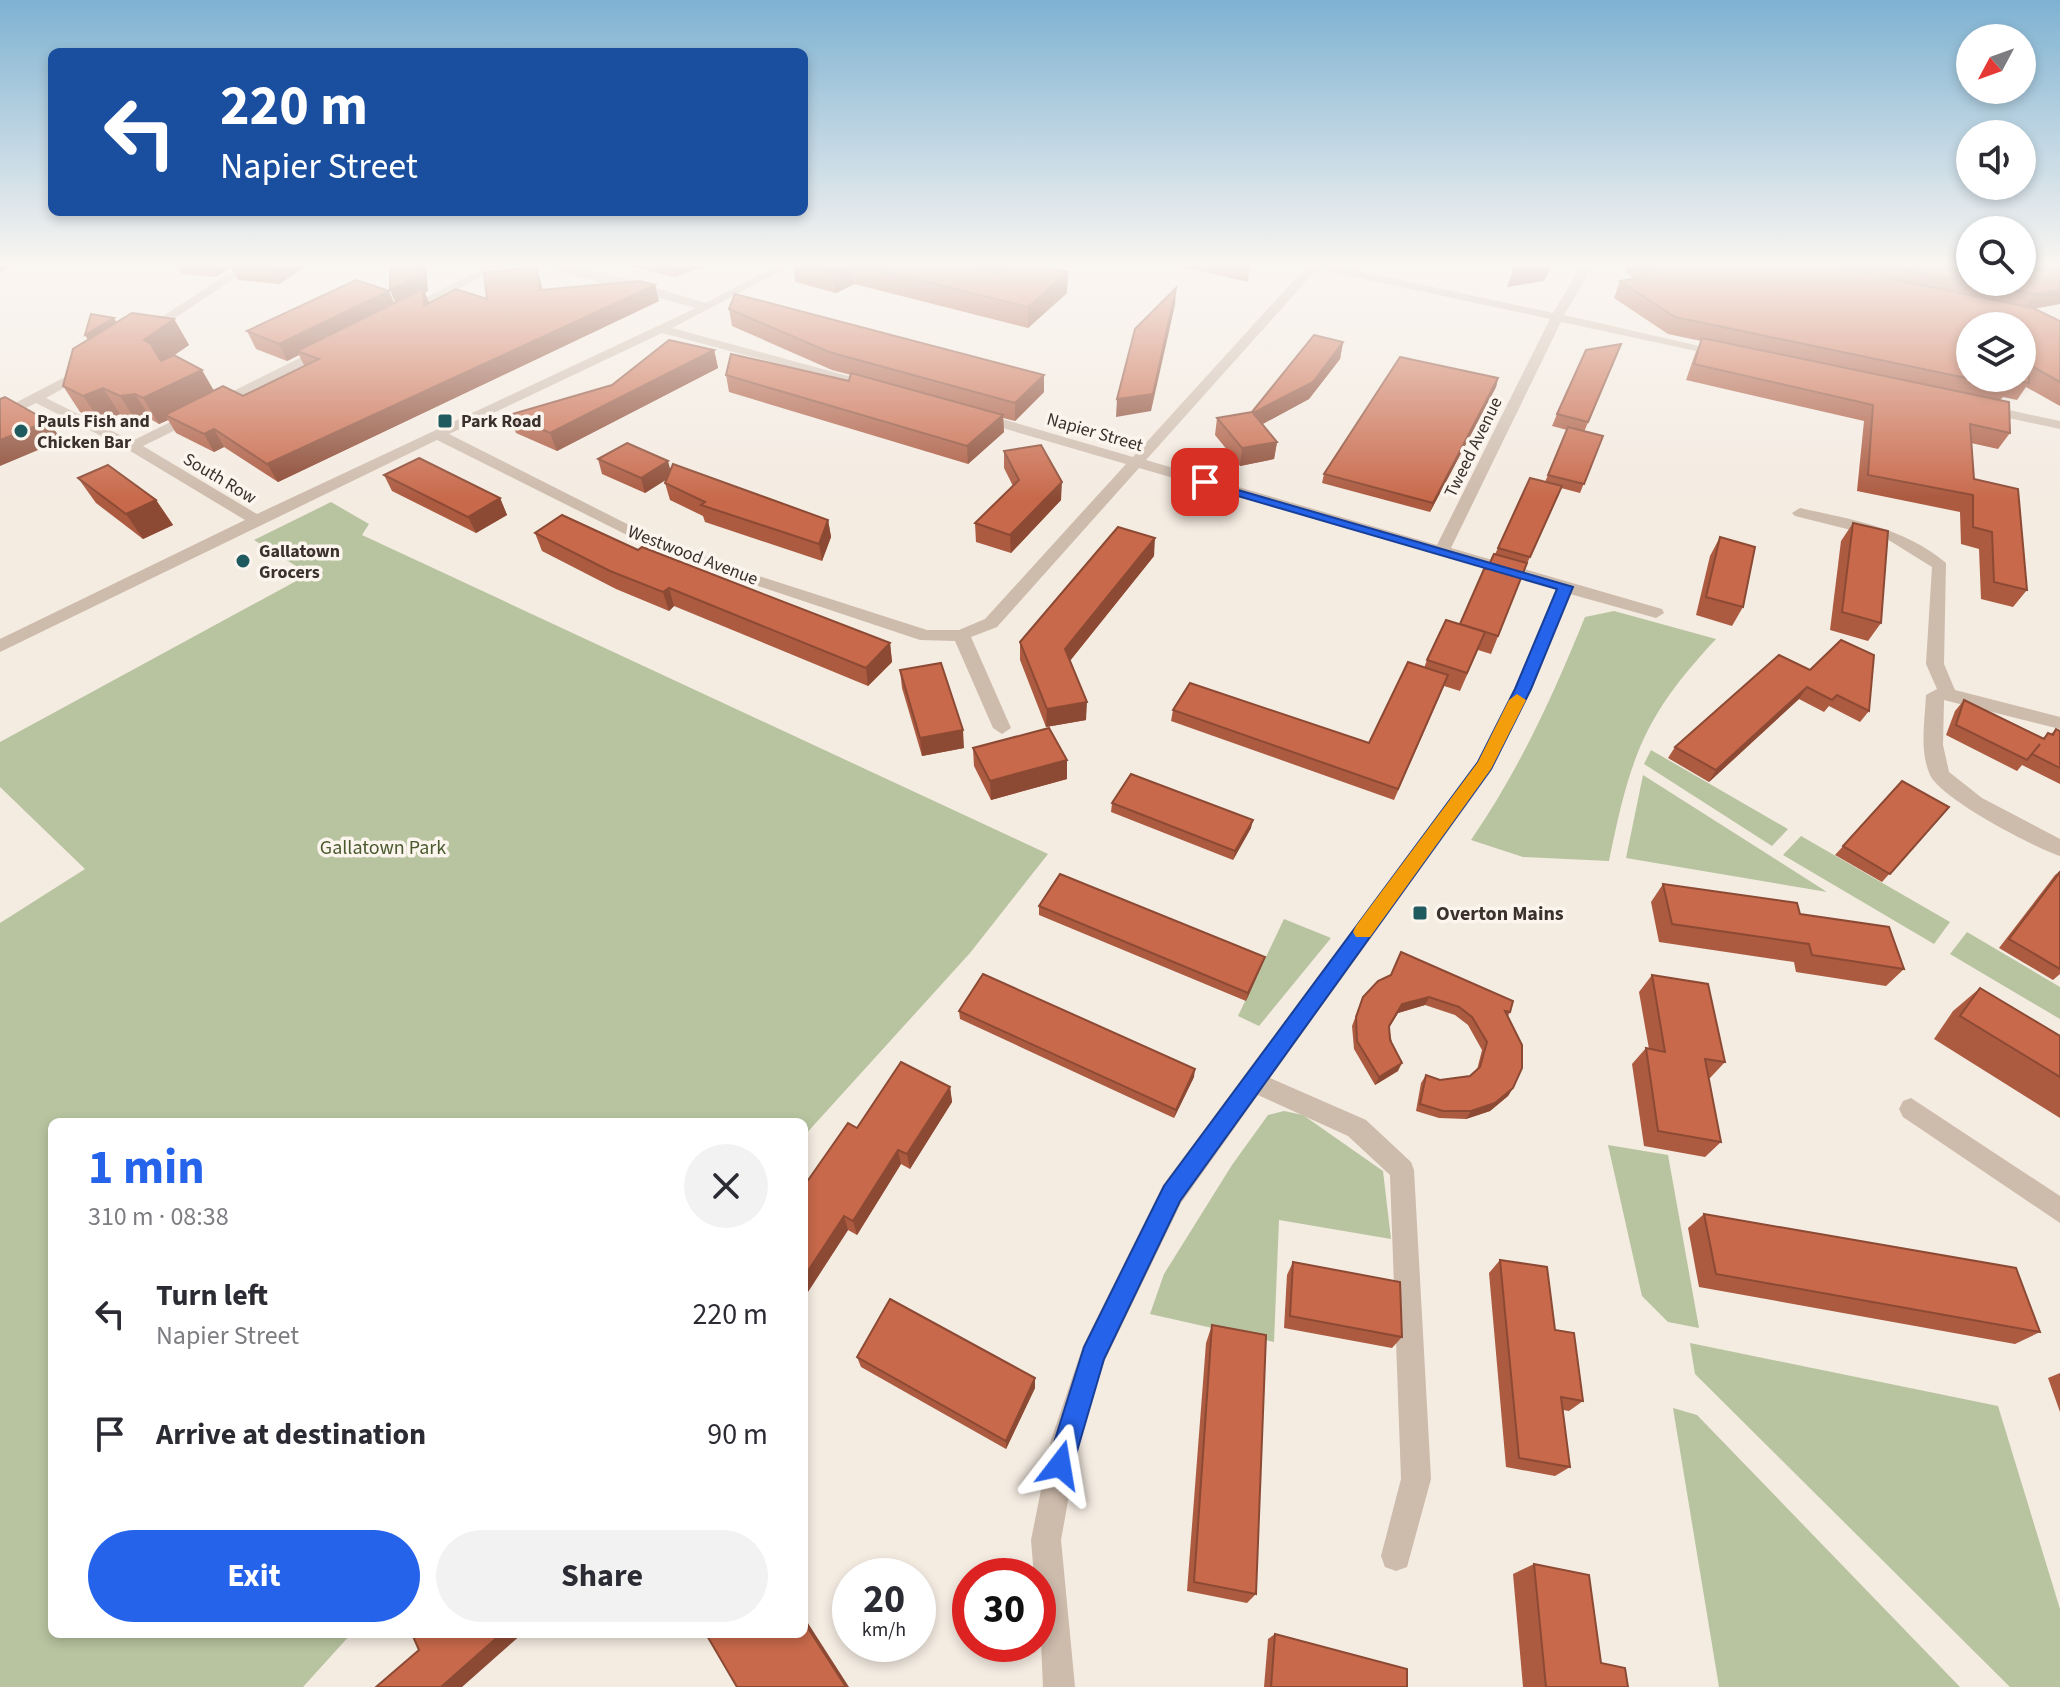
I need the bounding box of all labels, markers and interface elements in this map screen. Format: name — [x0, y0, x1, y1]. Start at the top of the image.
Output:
north arrow — [1956, 24, 2036, 104]
map controls — [1956, 24, 2036, 392]
text: 220 m — [220, 67, 368, 146]
icon: left — [88, 80, 192, 184]
button: sound — [1956, 120, 2036, 200]
text: Napier Street — [220, 141, 418, 192]
button: search — [1956, 216, 2036, 296]
button: layers — [1956, 312, 2036, 392]
street label: Tweed Avenue — [1438, 393, 1509, 502]
street label: Napier Street — [1044, 407, 1146, 458]
place label: Pauls Fish and Chicken Bar — [37, 409, 150, 455]
place label: Park Road — [461, 409, 542, 434]
marker: Park Road — [436, 412, 454, 430]
marker: Pauls Fish and Chicken Bar — [12, 422, 30, 440]
street label: South Row — [178, 447, 261, 510]
pin — [1171, 448, 1239, 516]
icon: arrive — [1183, 460, 1227, 504]
street label: Westwood Avenue — [624, 519, 762, 592]
place label: Gallatown Grocers — [259, 539, 340, 585]
marker: Gallatown Grocers — [234, 552, 252, 570]
park label: Gallatown Park — [320, 834, 446, 862]
place label: Overton Mains — [1436, 900, 1564, 928]
marker: Overton Mains — [1411, 904, 1429, 922]
text: 1 min — [88, 1134, 205, 1202]
button: close — [684, 1144, 768, 1228]
text: 310 m · 08:38 — [88, 1198, 229, 1235]
text: Turn left — [156, 1274, 268, 1317]
icon: left — [88, 1292, 132, 1336]
text: 220 m — [692, 1293, 768, 1336]
text: Napier Street — [156, 1317, 299, 1354]
icon: arrive — [88, 1412, 132, 1456]
text: Arrive at destination — [156, 1413, 426, 1456]
text: 90 m — [707, 1413, 768, 1456]
position arrow — [1018, 1423, 1102, 1507]
button: Exit — [88, 1530, 420, 1622]
button: Share — [436, 1530, 768, 1622]
speed limit sign: 30 — [952, 1558, 1056, 1662]
text: 20 — [863, 1571, 905, 1628]
text: km/h — [862, 1616, 906, 1644]

